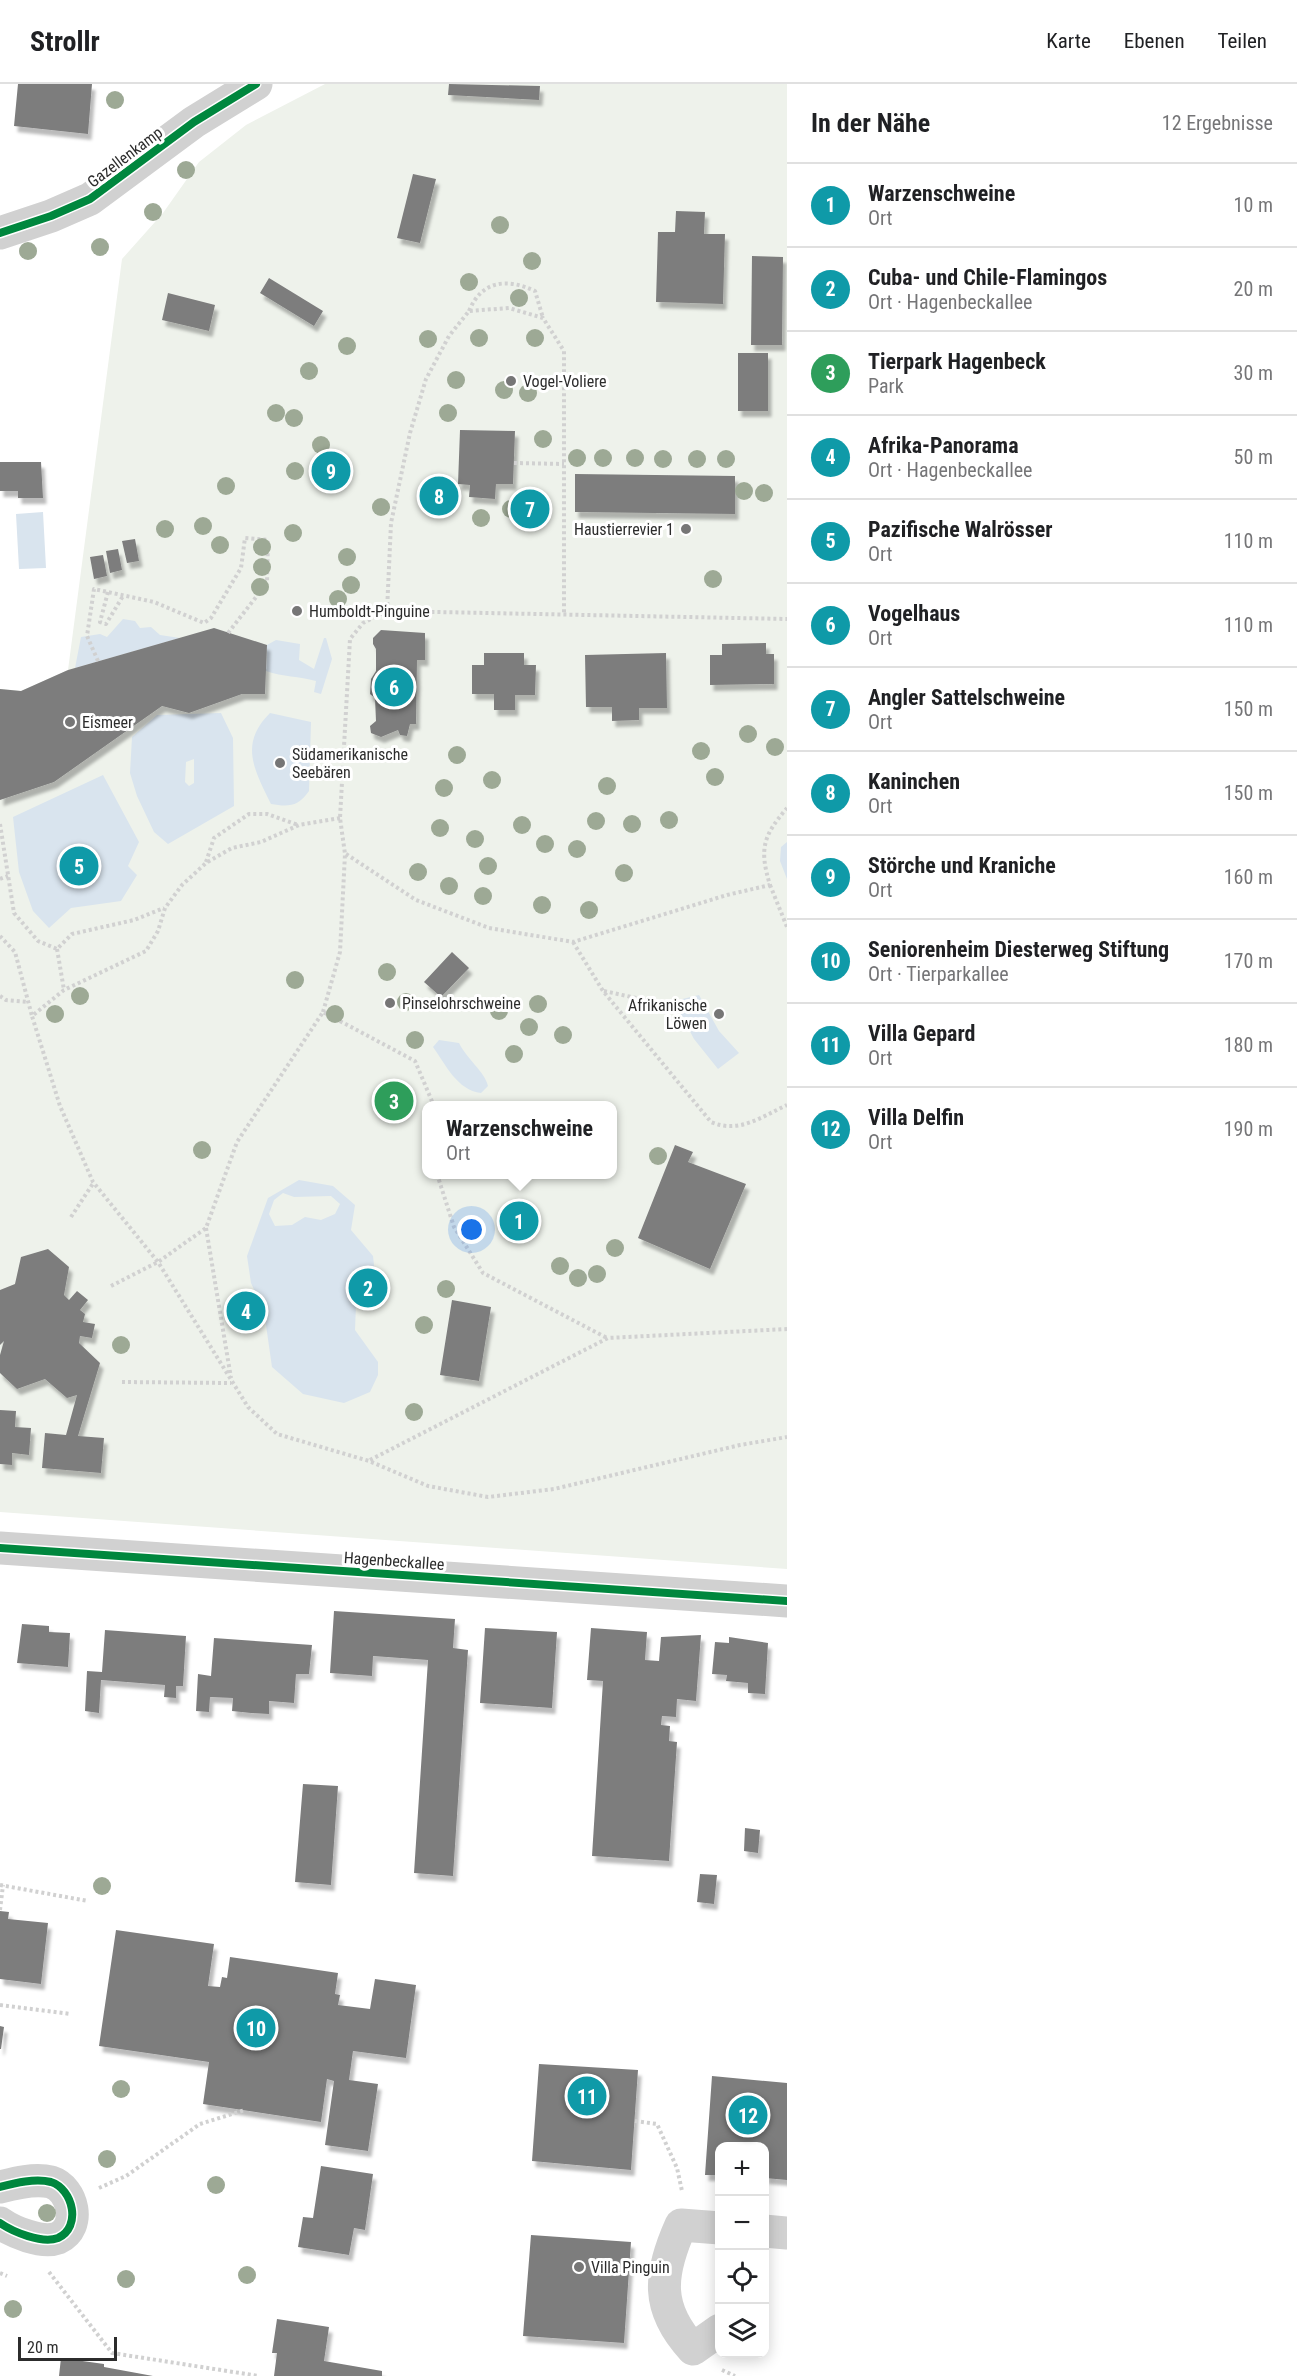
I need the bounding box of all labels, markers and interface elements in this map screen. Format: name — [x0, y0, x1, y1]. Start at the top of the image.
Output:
text: Strollr — [30, 25, 100, 58]
text: Karte — [1046, 29, 1091, 53]
text: Ebenen — [1124, 29, 1185, 53]
text: Teilen — [1218, 29, 1267, 53]
text: In der Nähe — [811, 108, 930, 138]
text: 12 Ergebnisse — [1162, 111, 1273, 135]
street label: Gazellenkamp — [84, 123, 166, 191]
text: Warzenschweine — [868, 181, 1015, 206]
text: 1 — [825, 193, 836, 217]
text: 10 m — [1234, 193, 1273, 217]
text: Ort — [868, 206, 893, 230]
text: Cuba- und Chile-Flamingos — [868, 265, 1107, 290]
text: 2 — [825, 277, 836, 301]
text: 20 m — [1234, 277, 1273, 301]
text: Ort · Hagenbeckallee — [868, 290, 1032, 314]
text: Tierpark Hagenbeck — [868, 349, 1046, 374]
text: 3 — [825, 361, 836, 385]
text: 30 m — [1234, 361, 1273, 385]
place label: Vogel-Voliere — [523, 372, 606, 391]
marker: Vogel-Voliere — [504, 374, 518, 388]
text: Park — [868, 374, 904, 398]
text: Afrika-Panorama — [868, 433, 1019, 458]
text: 4 — [825, 445, 836, 469]
text: 50 m — [1234, 445, 1273, 469]
pin: 9 — [312, 448, 350, 494]
text: Ort · Hagenbeckallee — [868, 458, 1032, 482]
pin: 8 — [420, 474, 458, 518]
pin: 7 — [510, 486, 550, 532]
text: Pazifische Walrösser — [868, 517, 1052, 542]
place label: Haustierrevier 1 — [574, 520, 674, 539]
marker: Haustierrevier 1 — [679, 522, 693, 536]
text: 5 — [825, 529, 836, 553]
text: 110 m — [1224, 529, 1273, 553]
text: Ort — [868, 542, 893, 566]
text: Vogelhaus — [868, 601, 960, 626]
place label: Humboldt-Pinguine — [309, 602, 430, 621]
marker: Humboldt-Pinguine — [290, 604, 304, 618]
text: 6 — [825, 613, 836, 637]
text: 110 m — [1224, 613, 1273, 637]
text: Ort — [868, 626, 893, 650]
pin: 6 — [374, 664, 414, 710]
text: Angler Sattelschweine — [868, 685, 1065, 710]
text: 7 — [825, 697, 836, 721]
text: 150 m — [1224, 697, 1273, 721]
text: Ort — [868, 710, 893, 734]
place label: Eismeer — [82, 713, 133, 732]
marker: Eismeer — [63, 715, 77, 729]
place label: Südamerikanische Seebären — [292, 745, 408, 782]
marker: Südamerikanische Seebären — [273, 756, 287, 770]
text: Kaninchen — [868, 769, 960, 794]
text: 8 — [825, 781, 836, 805]
text: 150 m — [1224, 781, 1273, 805]
text: Ort — [868, 794, 893, 818]
pin: 5 — [60, 844, 98, 888]
text: Störche und Kraniche — [868, 853, 1056, 878]
text: 9 — [825, 865, 836, 889]
text: 160 m — [1224, 865, 1273, 889]
text: Ort — [868, 878, 893, 902]
text: Seniorenheim Diesterweg Stiftung — [868, 937, 1169, 962]
text: 10 — [820, 949, 841, 973]
text: 170 m — [1224, 949, 1273, 973]
text: Ort · Tierparkallee — [868, 962, 1009, 986]
place label: Pinselohrschweine — [402, 994, 521, 1013]
marker: Pinselohrschweine — [383, 996, 397, 1010]
place label: Afrikanische Löwen — [628, 996, 707, 1033]
marker: Afrikanische Löwen — [712, 1007, 726, 1021]
text: Villa Gepard — [868, 1021, 975, 1046]
text: 11 — [820, 1033, 841, 1057]
text: 180 m — [1224, 1033, 1273, 1057]
text: Ort — [868, 1046, 893, 1070]
pin: 3 — [374, 1078, 414, 1124]
popup — [422, 1101, 617, 1179]
text: Villa Delfin — [868, 1105, 964, 1130]
text: Warzenschweine — [446, 1116, 593, 1141]
text: 12 — [820, 1117, 841, 1141]
text: 190 m — [1224, 1117, 1273, 1141]
text: Ort — [868, 1130, 893, 1154]
text: Ort — [446, 1141, 470, 1165]
pin: 1 — [500, 1198, 538, 1244]
your location — [457, 1215, 486, 1244]
pin: 2 — [348, 1266, 388, 1310]
pin: 4 — [226, 1288, 266, 1334]
street label: Hagenbeckallee — [343, 1548, 445, 1574]
pin: 10 — [236, 2006, 276, 2050]
pin: 11 — [568, 2074, 606, 2118]
pin: 12 — [728, 2092, 768, 2138]
map controls — [715, 2142, 769, 2358]
button: + — [715, 2142, 769, 2196]
button: − — [715, 2196, 769, 2250]
button: locate — [715, 2250, 769, 2304]
place label: Villa Pinguin — [591, 2258, 670, 2277]
marker: Villa Pinguin — [572, 2260, 586, 2274]
button: layers — [715, 2304, 769, 2358]
scale bar — [18, 2334, 117, 2362]
text: 20 m — [27, 2338, 59, 2357]

